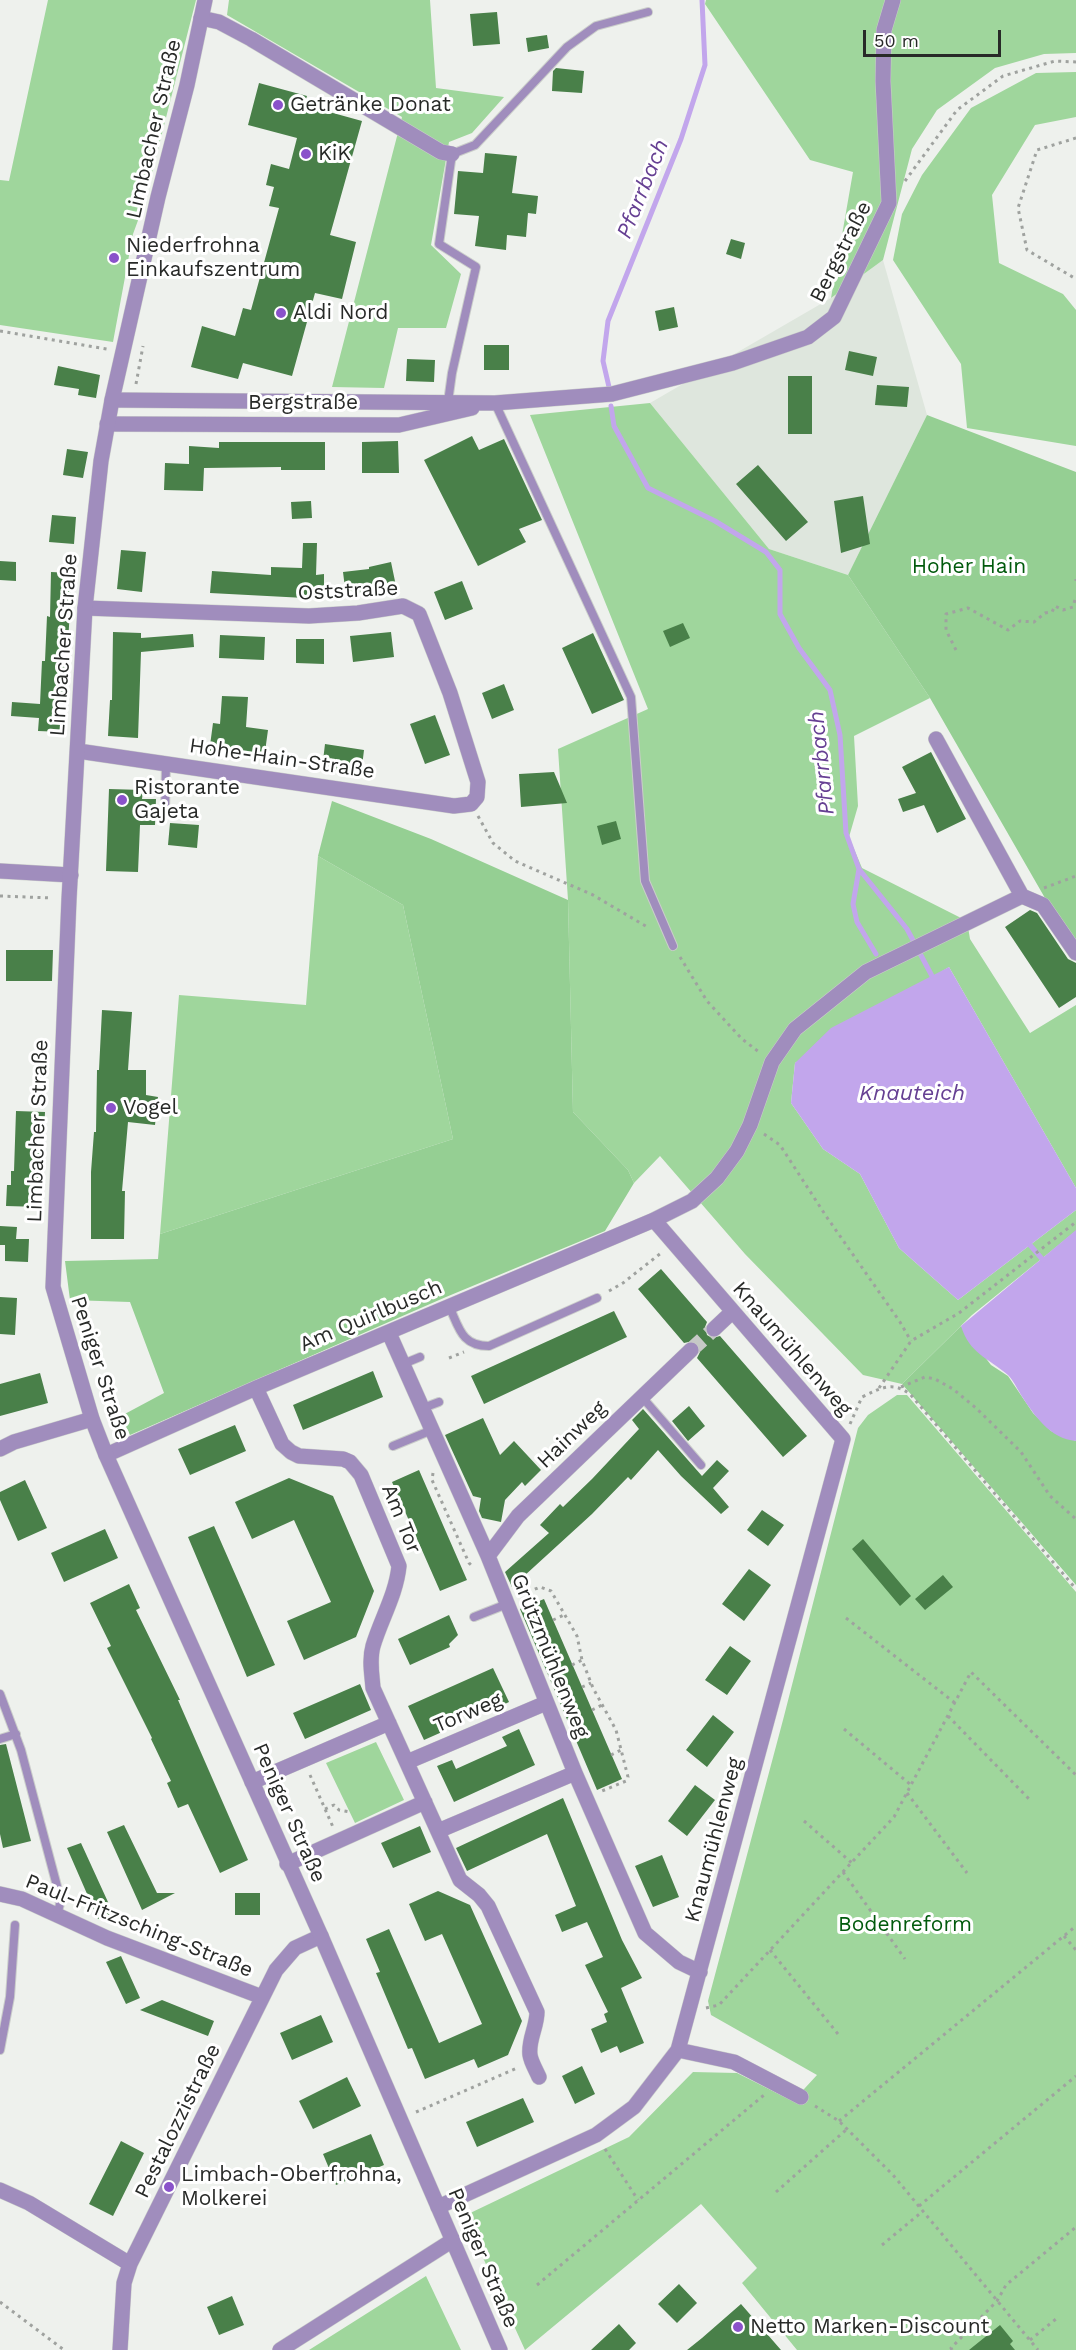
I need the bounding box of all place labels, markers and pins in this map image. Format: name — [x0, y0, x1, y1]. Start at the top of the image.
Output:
place label: Getränke Donat — [290, 92, 451, 118]
marker: Getränke Donat — [271, 98, 285, 112]
place label: KiK — [318, 141, 351, 167]
marker: KiK — [299, 147, 313, 161]
place label: Niederfrohna Einkaufszentrum — [126, 233, 300, 283]
marker: Niederfrohna Einkaufszentrum — [107, 251, 121, 265]
place label: Aldi Nord — [293, 300, 388, 326]
marker: Aldi Nord — [274, 306, 288, 320]
place label: Ristorante Gajeta — [134, 775, 240, 825]
marker: Ristorante Gajeta — [115, 793, 129, 807]
place label: Vogel — [123, 1095, 178, 1121]
marker: Vogel — [104, 1101, 118, 1115]
place label: Limbach-Oberfrohna, Molkerei — [181, 2162, 402, 2212]
marker: Limbach-Oberfrohna, Molkerei — [162, 2180, 176, 2194]
place label: Netto Marken-Discount — [750, 2314, 989, 2340]
marker: Netto Marken-Discount — [731, 2320, 745, 2334]

